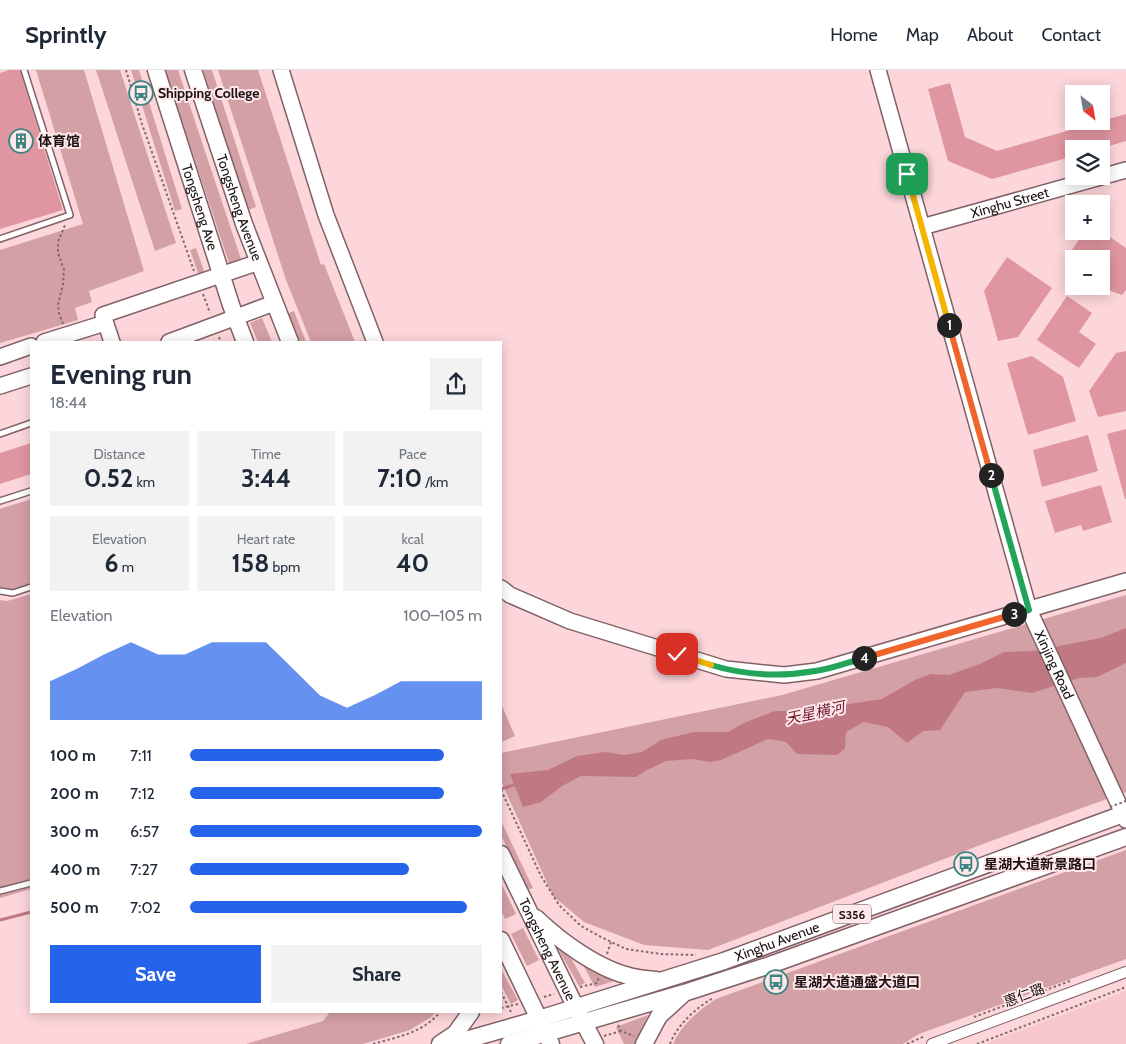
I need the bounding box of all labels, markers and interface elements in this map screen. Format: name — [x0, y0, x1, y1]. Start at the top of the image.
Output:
text: Sprintly — [25, 20, 107, 49]
text: Home — [830, 24, 878, 46]
text: Map — [906, 24, 939, 46]
text: About — [967, 24, 1013, 46]
text: Contact — [1041, 24, 1101, 46]
bus stop icon: Shipping College — [128, 80, 154, 106]
place label: Shipping College — [158, 84, 259, 102]
north arrow — [1065, 85, 1110, 130]
map controls — [1065, 85, 1110, 295]
building icon: 体育馆 — [8, 128, 34, 154]
place label: 体育馆 — [38, 132, 80, 150]
button: layers — [1065, 140, 1110, 185]
street label: Tongsheng Avenue — [212, 152, 266, 263]
pin — [886, 153, 928, 195]
icon: arrive — [893, 160, 921, 188]
street label: Tongsheng Ave — [178, 162, 222, 253]
street label: Xinghu Street — [968, 183, 1051, 222]
button: + — [1065, 195, 1110, 240]
button: − — [1065, 250, 1110, 295]
pin: 1 — [936, 312, 962, 338]
text: 1 — [947, 316, 952, 334]
text: Evening run — [50, 357, 192, 391]
button: share — [430, 358, 482, 410]
text: 18:44 — [50, 393, 87, 412]
text: Distance — [94, 445, 145, 463]
text: Time — [251, 445, 281, 463]
text: Pace — [399, 445, 427, 463]
pin: 2 — [978, 462, 1004, 488]
text: 0.52 — [84, 463, 133, 493]
text: 3:44 — [241, 463, 291, 493]
text: 7:10 — [377, 463, 422, 493]
text: 2 — [988, 466, 995, 484]
text: km — [133, 473, 155, 491]
text: /km — [422, 473, 448, 491]
text: Elevation — [92, 530, 147, 548]
text: Heart rate — [237, 530, 295, 548]
text: kcal — [401, 530, 424, 548]
text: 6 — [105, 548, 119, 578]
text: 158 — [232, 548, 269, 578]
text: 40 — [396, 548, 429, 578]
text: m — [119, 558, 134, 576]
text: bpm — [269, 558, 300, 576]
pin: 3 — [1002, 602, 1026, 626]
text: 3 — [1011, 605, 1018, 623]
text: Elevation — [50, 606, 113, 625]
text: 100–105 m — [403, 606, 482, 625]
street label: Xinjing Road — [1031, 627, 1078, 702]
pin — [656, 633, 698, 675]
icon: check — [663, 640, 691, 668]
pin: 4 — [852, 646, 876, 670]
text: 4 — [860, 649, 869, 667]
water label: 天星横河 — [784, 697, 849, 728]
text: 100 m — [50, 746, 96, 765]
text: 7:11 — [130, 746, 152, 765]
text: 200 m — [50, 784, 99, 803]
text: 7:12 — [130, 784, 155, 803]
text: 300 m — [50, 822, 99, 841]
text: 6:57 — [130, 822, 159, 841]
bus stop icon: 星湖大道新景路口 — [953, 851, 979, 877]
place label: 星湖大道新景路口 — [984, 855, 1096, 873]
text: 400 m — [50, 860, 100, 879]
text: 7:27 — [130, 860, 158, 879]
street label: Tongsheng Avenue — [515, 895, 580, 1004]
text: 500 m — [50, 898, 99, 917]
text: 7:02 — [130, 898, 161, 917]
road number: S356 — [833, 904, 871, 924]
street label: Xinghu Avenue — [732, 918, 822, 965]
button: Save — [50, 945, 261, 1003]
button: Share — [271, 945, 482, 1003]
bus stop icon: 星湖大道通盛大道口 — [763, 969, 789, 995]
place label: 星湖大道通盛大道口 — [794, 973, 920, 991]
street label: 惠仁璐 — [1001, 979, 1047, 1011]

